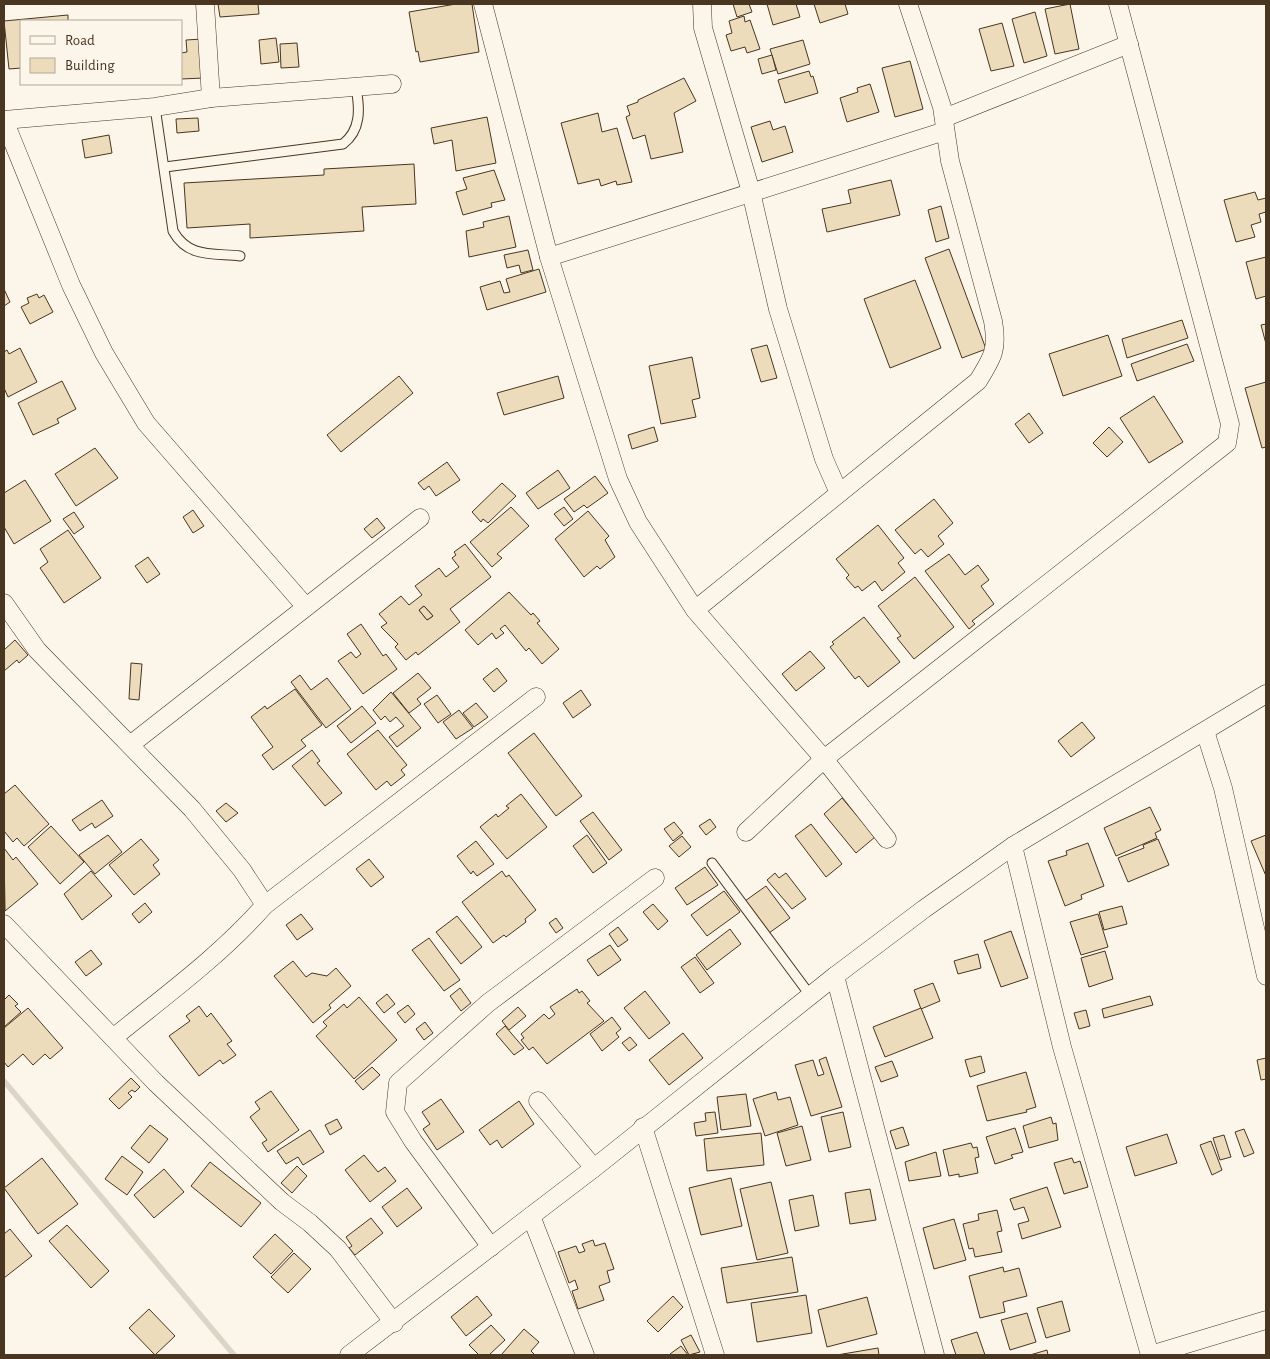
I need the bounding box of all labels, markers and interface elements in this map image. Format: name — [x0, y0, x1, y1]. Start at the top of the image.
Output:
legend — [20, 20, 182, 85]
text: Road — [65, 33, 95, 48]
text: Building — [65, 58, 115, 73]

